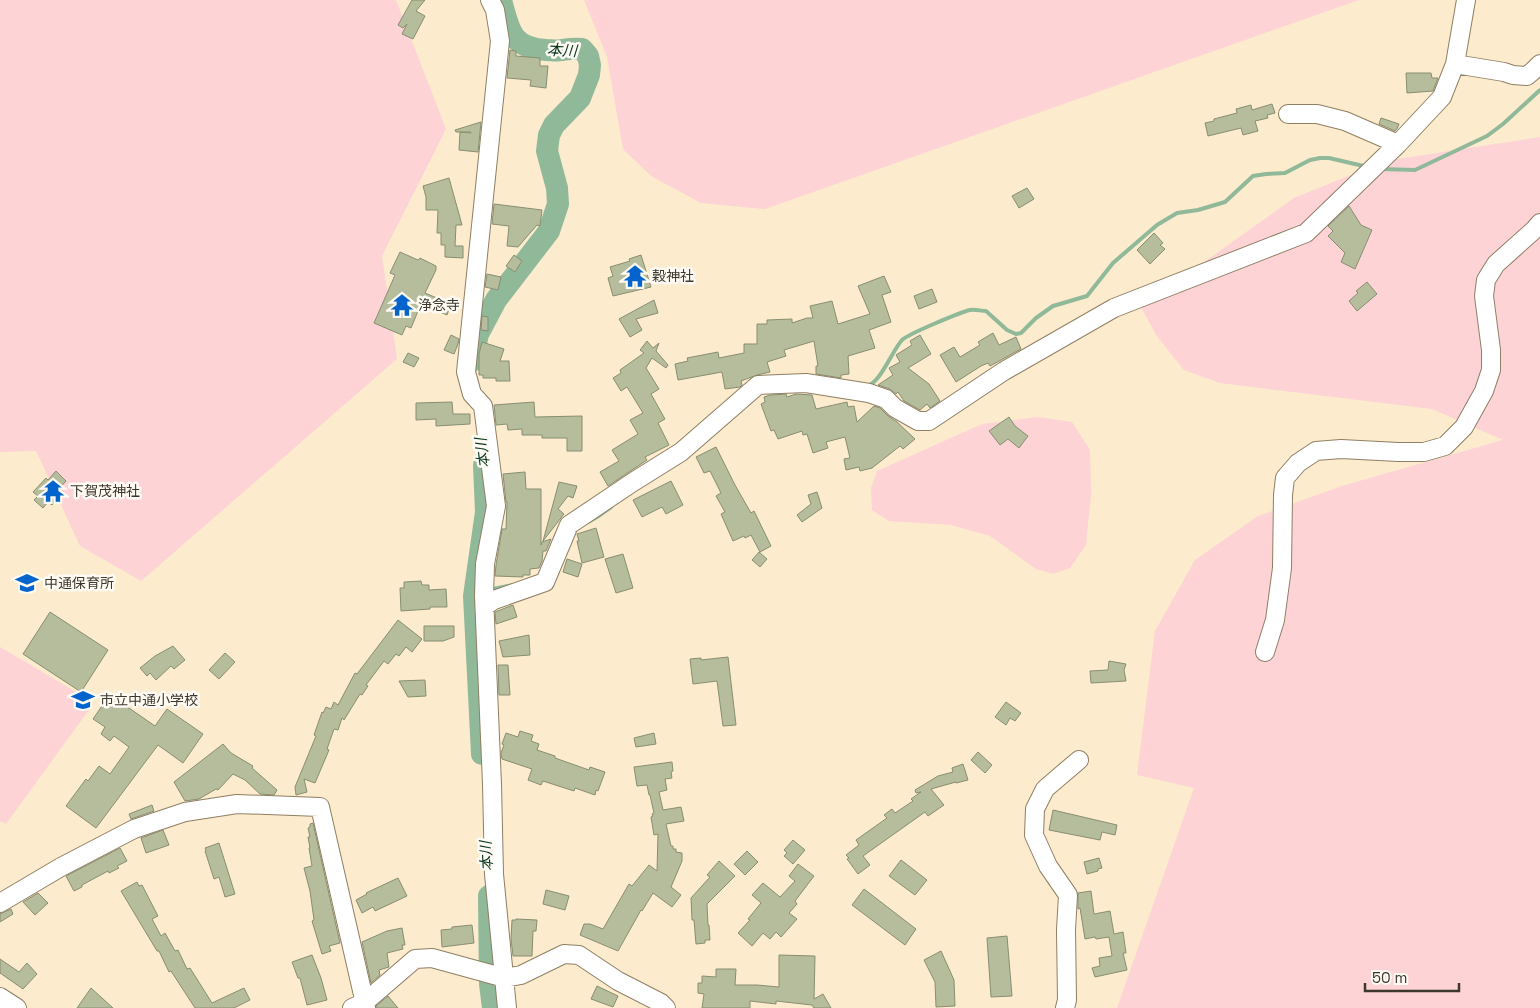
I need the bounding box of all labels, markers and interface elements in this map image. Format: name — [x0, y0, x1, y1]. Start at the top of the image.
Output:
water label: 本川 — [547, 40, 579, 60]
temple icon: 穀神社 — [622, 263, 648, 289]
place label: 穀神社 — [652, 267, 694, 285]
temple icon: 浄念寺 — [389, 292, 415, 318]
place label: 浄念寺 — [418, 296, 460, 314]
water label: 本川 — [470, 435, 493, 469]
temple icon: 下賀茂神社 — [40, 478, 66, 504]
place label: 下賀茂神社 — [70, 482, 140, 500]
school or university icon: 中通保育所 — [14, 570, 40, 596]
place label: 中通保育所 — [44, 574, 114, 592]
school or university icon: 市立中通小学校 — [70, 687, 96, 713]
place label: 市立中通小学校 — [100, 691, 198, 709]
water label: 本川 — [476, 839, 496, 871]
scale bar — [1365, 960, 1459, 992]
text: 50 m — [1372, 968, 1407, 987]

